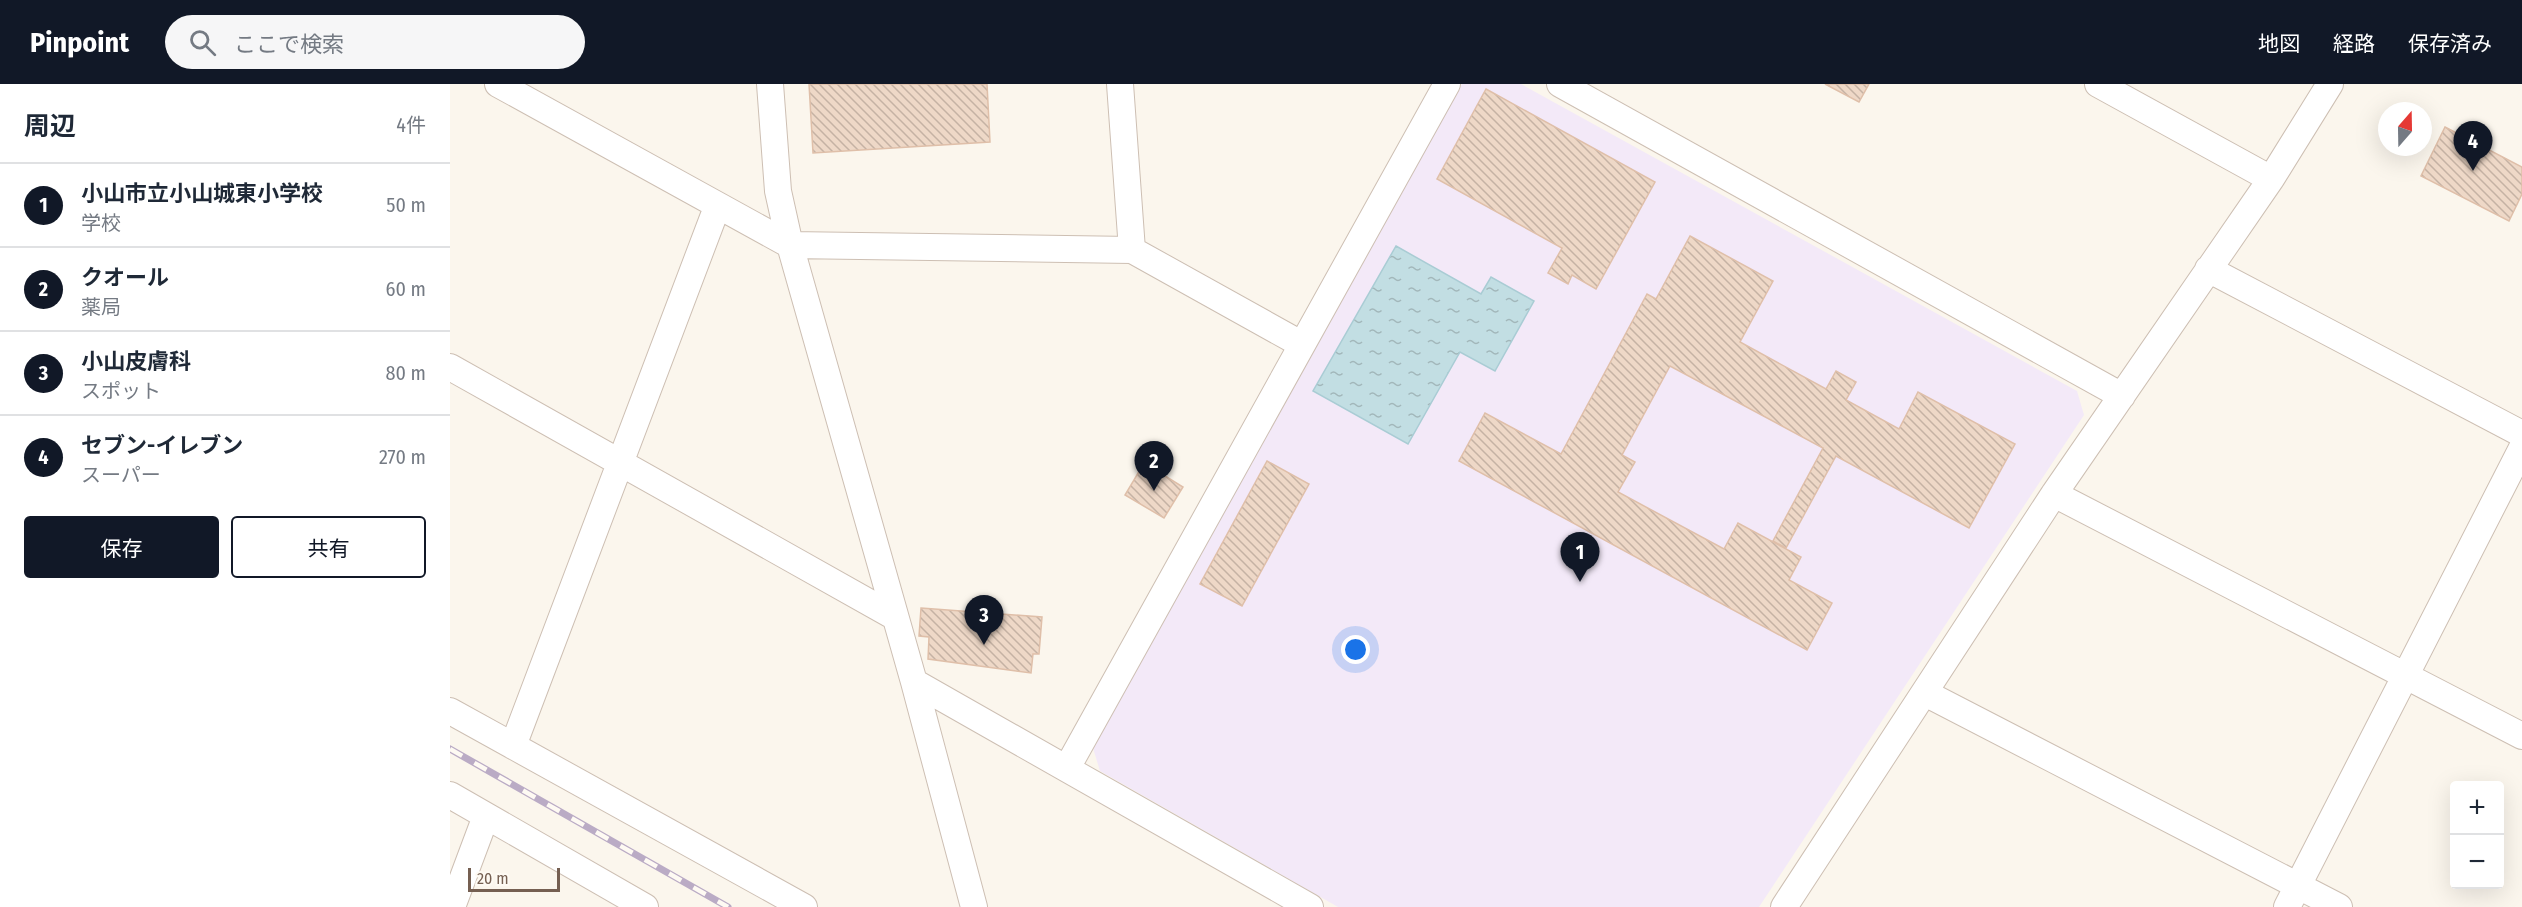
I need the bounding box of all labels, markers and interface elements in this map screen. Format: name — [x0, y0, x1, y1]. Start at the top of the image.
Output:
search box — [165, 15, 585, 69]
text: Pinpoint — [30, 26, 129, 59]
icon: search — [186, 26, 219, 59]
text: ここで検索 — [234, 31, 344, 58]
text: 地図 — [2258, 31, 2300, 57]
text: 経路 — [2333, 31, 2375, 57]
text: 保存済み — [2408, 31, 2492, 57]
north arrow — [2378, 102, 2432, 156]
text: 周辺 — [24, 111, 76, 142]
text: 4件 — [396, 113, 426, 137]
pin: 4 — [2454, 122, 2492, 171]
text: 小山市立小山城東小学校 — [81, 180, 323, 207]
text: 1 — [39, 193, 48, 217]
text: 50 m — [386, 193, 426, 217]
text: 学校 — [81, 211, 121, 235]
text: クオール — [81, 264, 169, 291]
text: 2 — [39, 277, 48, 301]
text: 60 m — [386, 277, 426, 301]
text: 薬局 — [81, 295, 121, 319]
text: 小山皮膚科 — [81, 348, 191, 375]
text: 3 — [39, 361, 48, 385]
text: 80 m — [386, 361, 426, 385]
text: スポット — [81, 379, 161, 403]
text: セブン-イレブン — [81, 432, 243, 459]
pin: 2 — [1134, 442, 1174, 491]
text: 4 — [38, 445, 49, 469]
text: 270 m — [379, 445, 426, 469]
text: スーパー — [81, 463, 161, 487]
button: 保存 — [24, 516, 219, 578]
button: 共有 — [231, 516, 426, 578]
pin: 1 — [1560, 532, 1600, 582]
pin: 3 — [964, 596, 1004, 645]
your location — [1341, 635, 1370, 664]
map controls — [2450, 781, 2504, 889]
button: + — [2450, 781, 2504, 835]
button: − — [2450, 835, 2504, 889]
scale bar — [468, 865, 560, 892]
text: 20 m — [477, 869, 508, 888]

